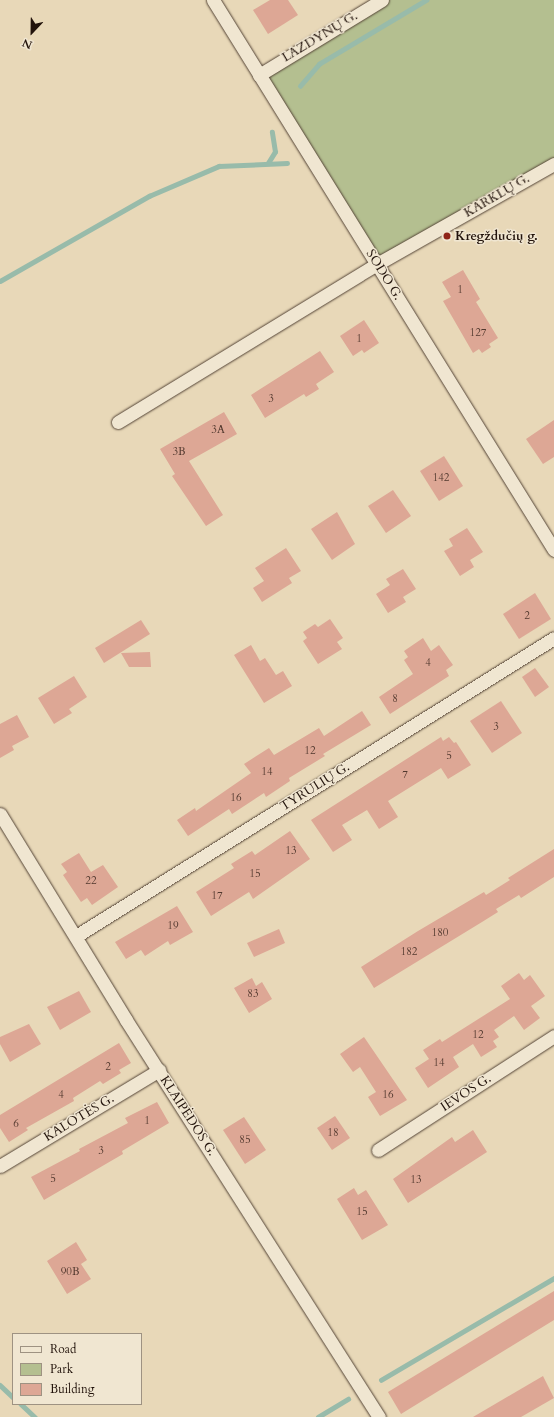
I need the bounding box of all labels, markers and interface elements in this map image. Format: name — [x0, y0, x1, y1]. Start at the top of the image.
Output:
street label: LAZDYNŲ G. — [279, 8, 361, 66]
north arrow — [12, 12, 52, 52]
text: N — [20, 35, 35, 52]
street label: KARKLŲ G. — [461, 171, 533, 221]
place label: Kregždučių g. — [455, 228, 538, 244]
marker: Kregždučių g. — [442, 231, 452, 241]
street label: SODO G. — [362, 247, 406, 303]
house number: 1 — [457, 283, 463, 297]
house number: 127 — [470, 326, 486, 340]
house number: 1 — [356, 332, 362, 346]
house number: 3 — [268, 392, 274, 406]
house number: 3A — [211, 423, 225, 437]
house number: 3B — [172, 445, 186, 459]
house number: 142 — [433, 471, 449, 485]
house number: 2 — [524, 609, 530, 623]
house number: 4 — [425, 656, 431, 670]
house number: 8 — [392, 692, 398, 706]
house number: 3 — [493, 720, 499, 734]
house number: 12 — [304, 744, 316, 758]
house number: 5 — [446, 749, 452, 763]
street label: TYRULIŲ G. — [277, 759, 353, 815]
house number: 14 — [261, 765, 273, 779]
house number: 7 — [402, 768, 408, 782]
house number: 16 — [230, 791, 242, 805]
house number: 13 — [285, 844, 297, 858]
house number: 15 — [249, 867, 261, 881]
house number: 22 — [85, 874, 97, 888]
house number: 17 — [211, 889, 223, 903]
house number: 19 — [167, 919, 179, 933]
house number: 180 — [432, 926, 448, 940]
house number: 182 — [401, 945, 417, 959]
house number: 83 — [247, 987, 259, 1001]
house number: 12 — [472, 1028, 484, 1042]
house number: 14 — [433, 1056, 445, 1070]
house number: 2 — [105, 1060, 111, 1074]
street label: IEVOS G. — [438, 1071, 494, 1115]
street label: KLAIPĖDOS G. — [156, 1073, 220, 1159]
house number: 4 — [58, 1088, 64, 1102]
house number: 16 — [382, 1088, 394, 1102]
street label: KALOTĖS G. — [41, 1091, 117, 1145]
house number: 1 — [144, 1114, 150, 1128]
house number: 6 — [13, 1117, 19, 1131]
house number: 18 — [327, 1126, 339, 1140]
house number: 85 — [239, 1133, 251, 1147]
house number: 3 — [98, 1144, 104, 1158]
house number: 5 — [50, 1172, 56, 1186]
house number: 13 — [410, 1173, 422, 1187]
house number: 15 — [356, 1205, 368, 1219]
house number: 90B — [61, 1265, 79, 1279]
legend — [12, 1333, 142, 1405]
text: Road — [50, 1341, 76, 1357]
text: Park — [50, 1361, 73, 1377]
text: Building — [50, 1381, 94, 1397]

